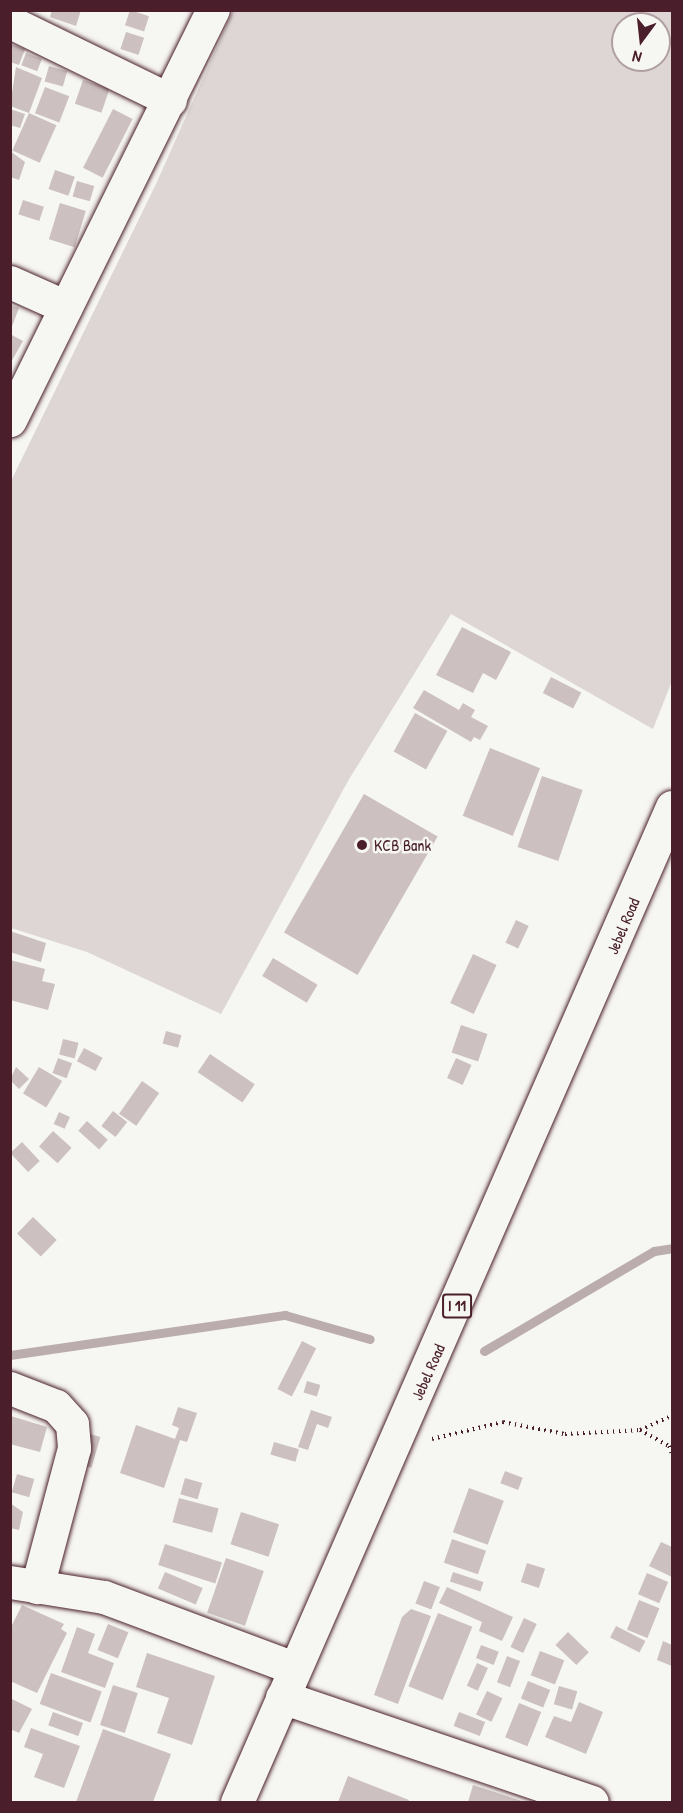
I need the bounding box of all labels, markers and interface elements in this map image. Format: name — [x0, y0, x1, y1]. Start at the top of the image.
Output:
north arrow — [611, 12, 671, 72]
text: N — [630, 46, 644, 69]
place label: KCB Bank — [374, 835, 431, 855]
marker: KCB Bank — [355, 838, 369, 852]
street label: Jebel Road — [603, 895, 643, 957]
road number: I 11 — [442, 1294, 472, 1318]
street label: Jebel Road — [407, 1341, 449, 1403]

